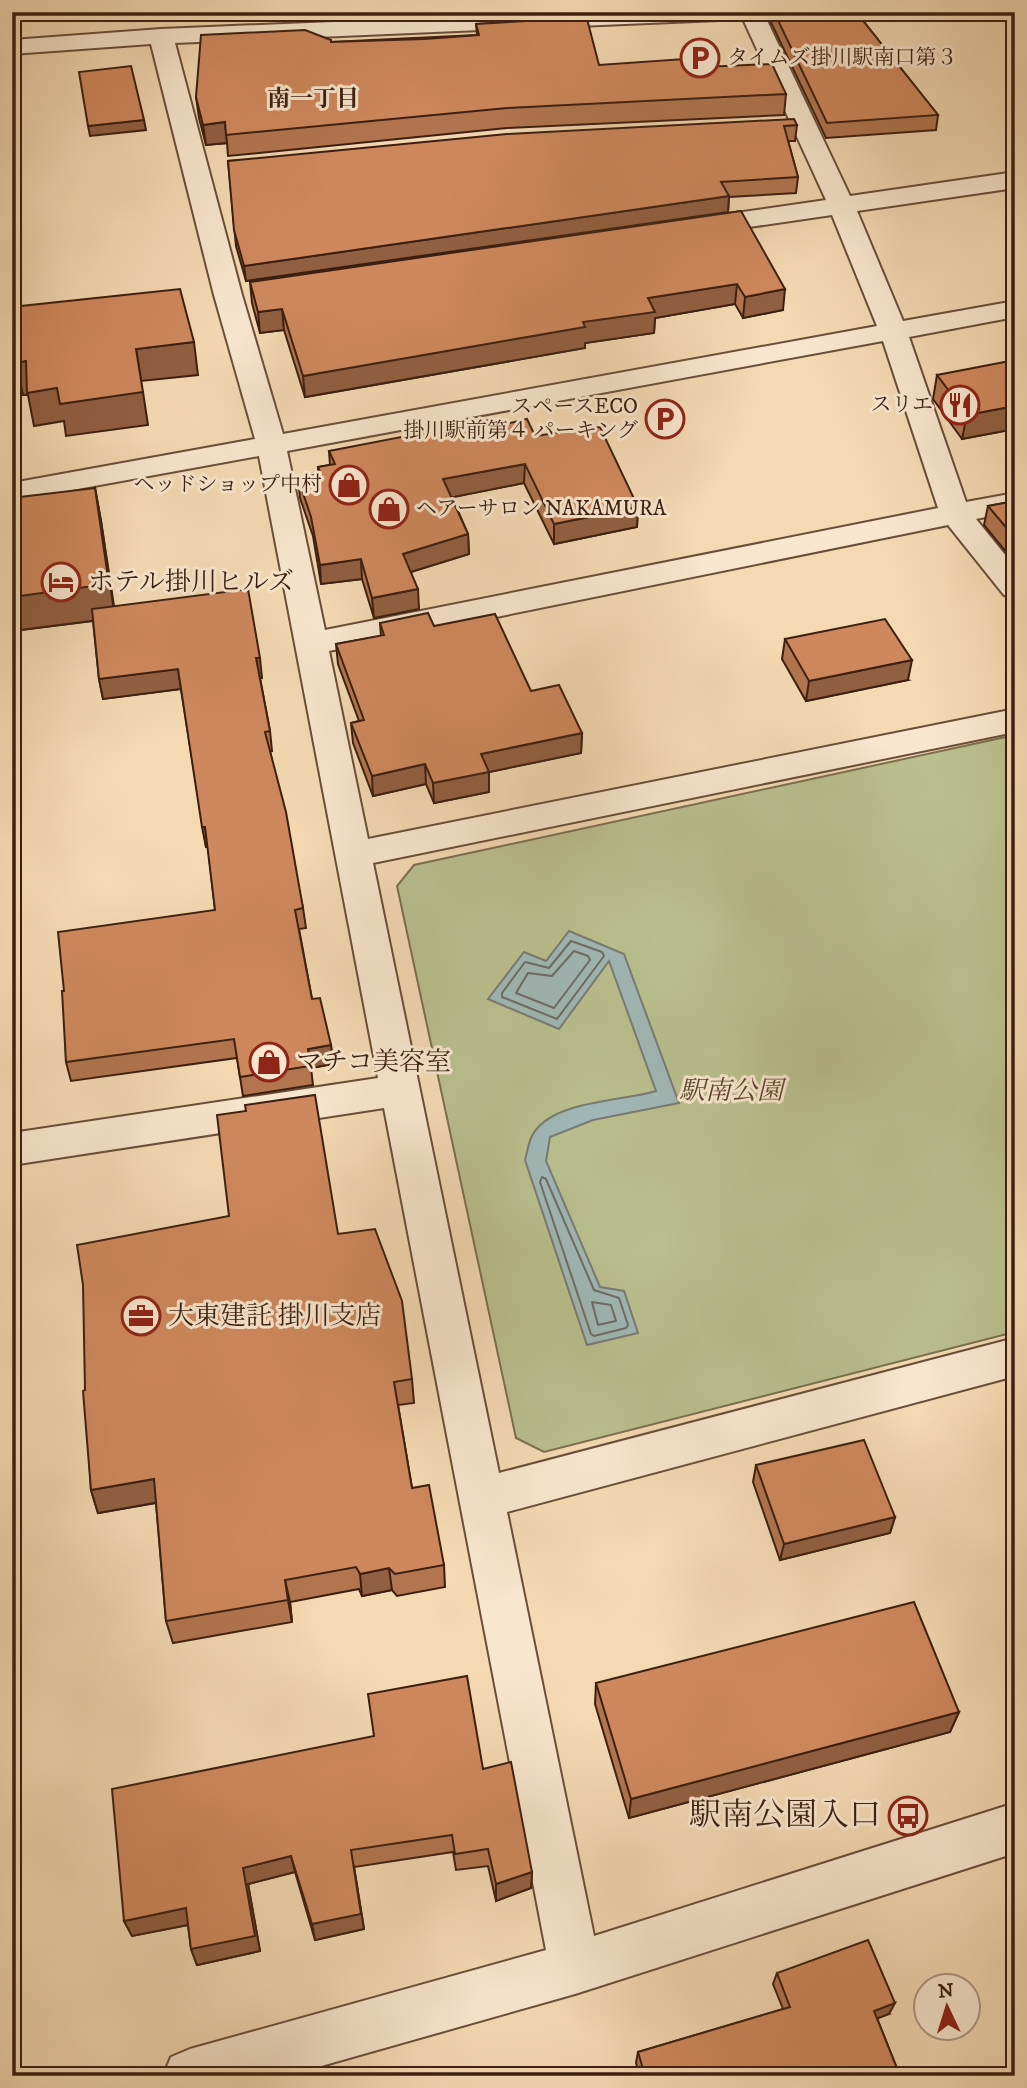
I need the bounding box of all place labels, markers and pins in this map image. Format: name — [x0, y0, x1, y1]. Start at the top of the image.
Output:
parking icon: タイムズ掛川駅南口第３ — [679, 37, 721, 79]
place label: タイムズ掛川駅南口第３ — [727, 45, 958, 71]
restaurant icon: スリエ — [939, 384, 981, 426]
place label: スリエ — [870, 392, 933, 418]
place label: スペースECO 掛川駅前第４ パーキング — [403, 394, 638, 444]
parking icon: スペースECO 掛川駅前第４ パーキング — [644, 398, 686, 440]
shop icon: ヘッドショップ中村 — [328, 464, 370, 506]
place label: ヘッドショップ中村 — [133, 472, 322, 498]
shop icon: ヘアーサロン NAKAMURA — [368, 488, 410, 530]
place label: ヘアーサロン NAKAMURA — [416, 496, 667, 522]
hotel icon: ホテル掛川ヒルズ — [40, 561, 82, 603]
place label: ホテル掛川ヒルズ — [88, 566, 294, 599]
shop icon: マチコ美容室 — [248, 1041, 290, 1083]
place label: マチコ美容室 — [296, 1046, 451, 1079]
office icon: 大東建託 掛川支店 — [120, 1295, 162, 1337]
place label: 大東建託 掛川支店 — [168, 1300, 382, 1333]
bus stop icon: 駅南公園入口 — [887, 1795, 929, 1837]
place label: 駅南公園入口 — [689, 1796, 881, 1836]

